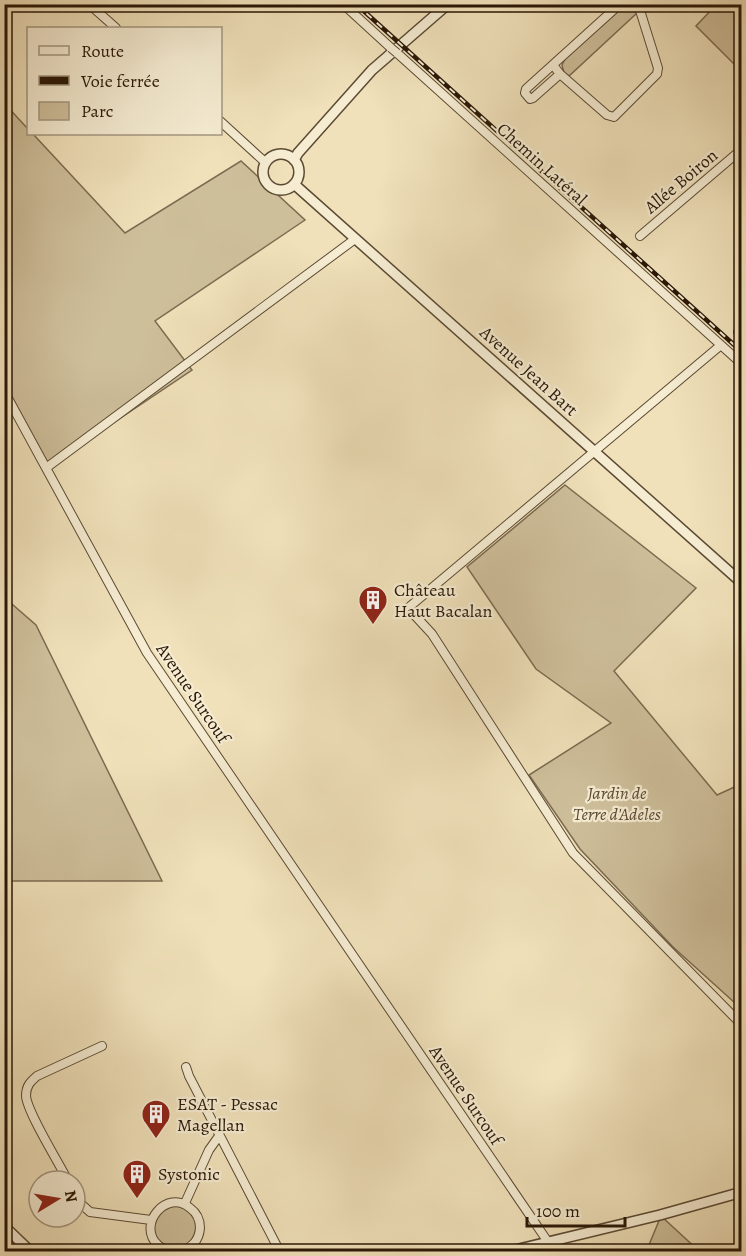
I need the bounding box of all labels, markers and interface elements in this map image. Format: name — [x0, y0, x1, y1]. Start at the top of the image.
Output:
legend — [27, 27, 222, 135]
text: Route — [81, 39, 124, 63]
text: Voie ferrée — [80, 69, 160, 93]
text: Parc — [81, 99, 113, 123]
street label: Chemin Latéral — [492, 117, 593, 211]
street label: Allée Boiron — [639, 143, 723, 219]
street label: Avenue Jean Bart — [474, 320, 583, 422]
place label: Château Haut Bacalan — [394, 578, 493, 623]
building icon: Château Haut Bacalan — [357, 584, 389, 626]
street label: Avenue Surcouf — [150, 638, 237, 750]
park label: Jardin de Terre d'Adeles — [573, 781, 661, 826]
street label: Avenue Surcouf — [423, 1040, 510, 1152]
place label: ESAT - Pessac Magellan — [177, 1092, 278, 1137]
building icon: ESAT - Pessac Magellan — [140, 1098, 172, 1140]
building icon: Systonic — [121, 1158, 153, 1200]
place label: Systonic — [158, 1162, 220, 1186]
north arrow — [27, 1169, 87, 1229]
text: N — [59, 1189, 83, 1204]
scale bar — [527, 1190, 624, 1228]
text: 100 m — [536, 1199, 580, 1223]

